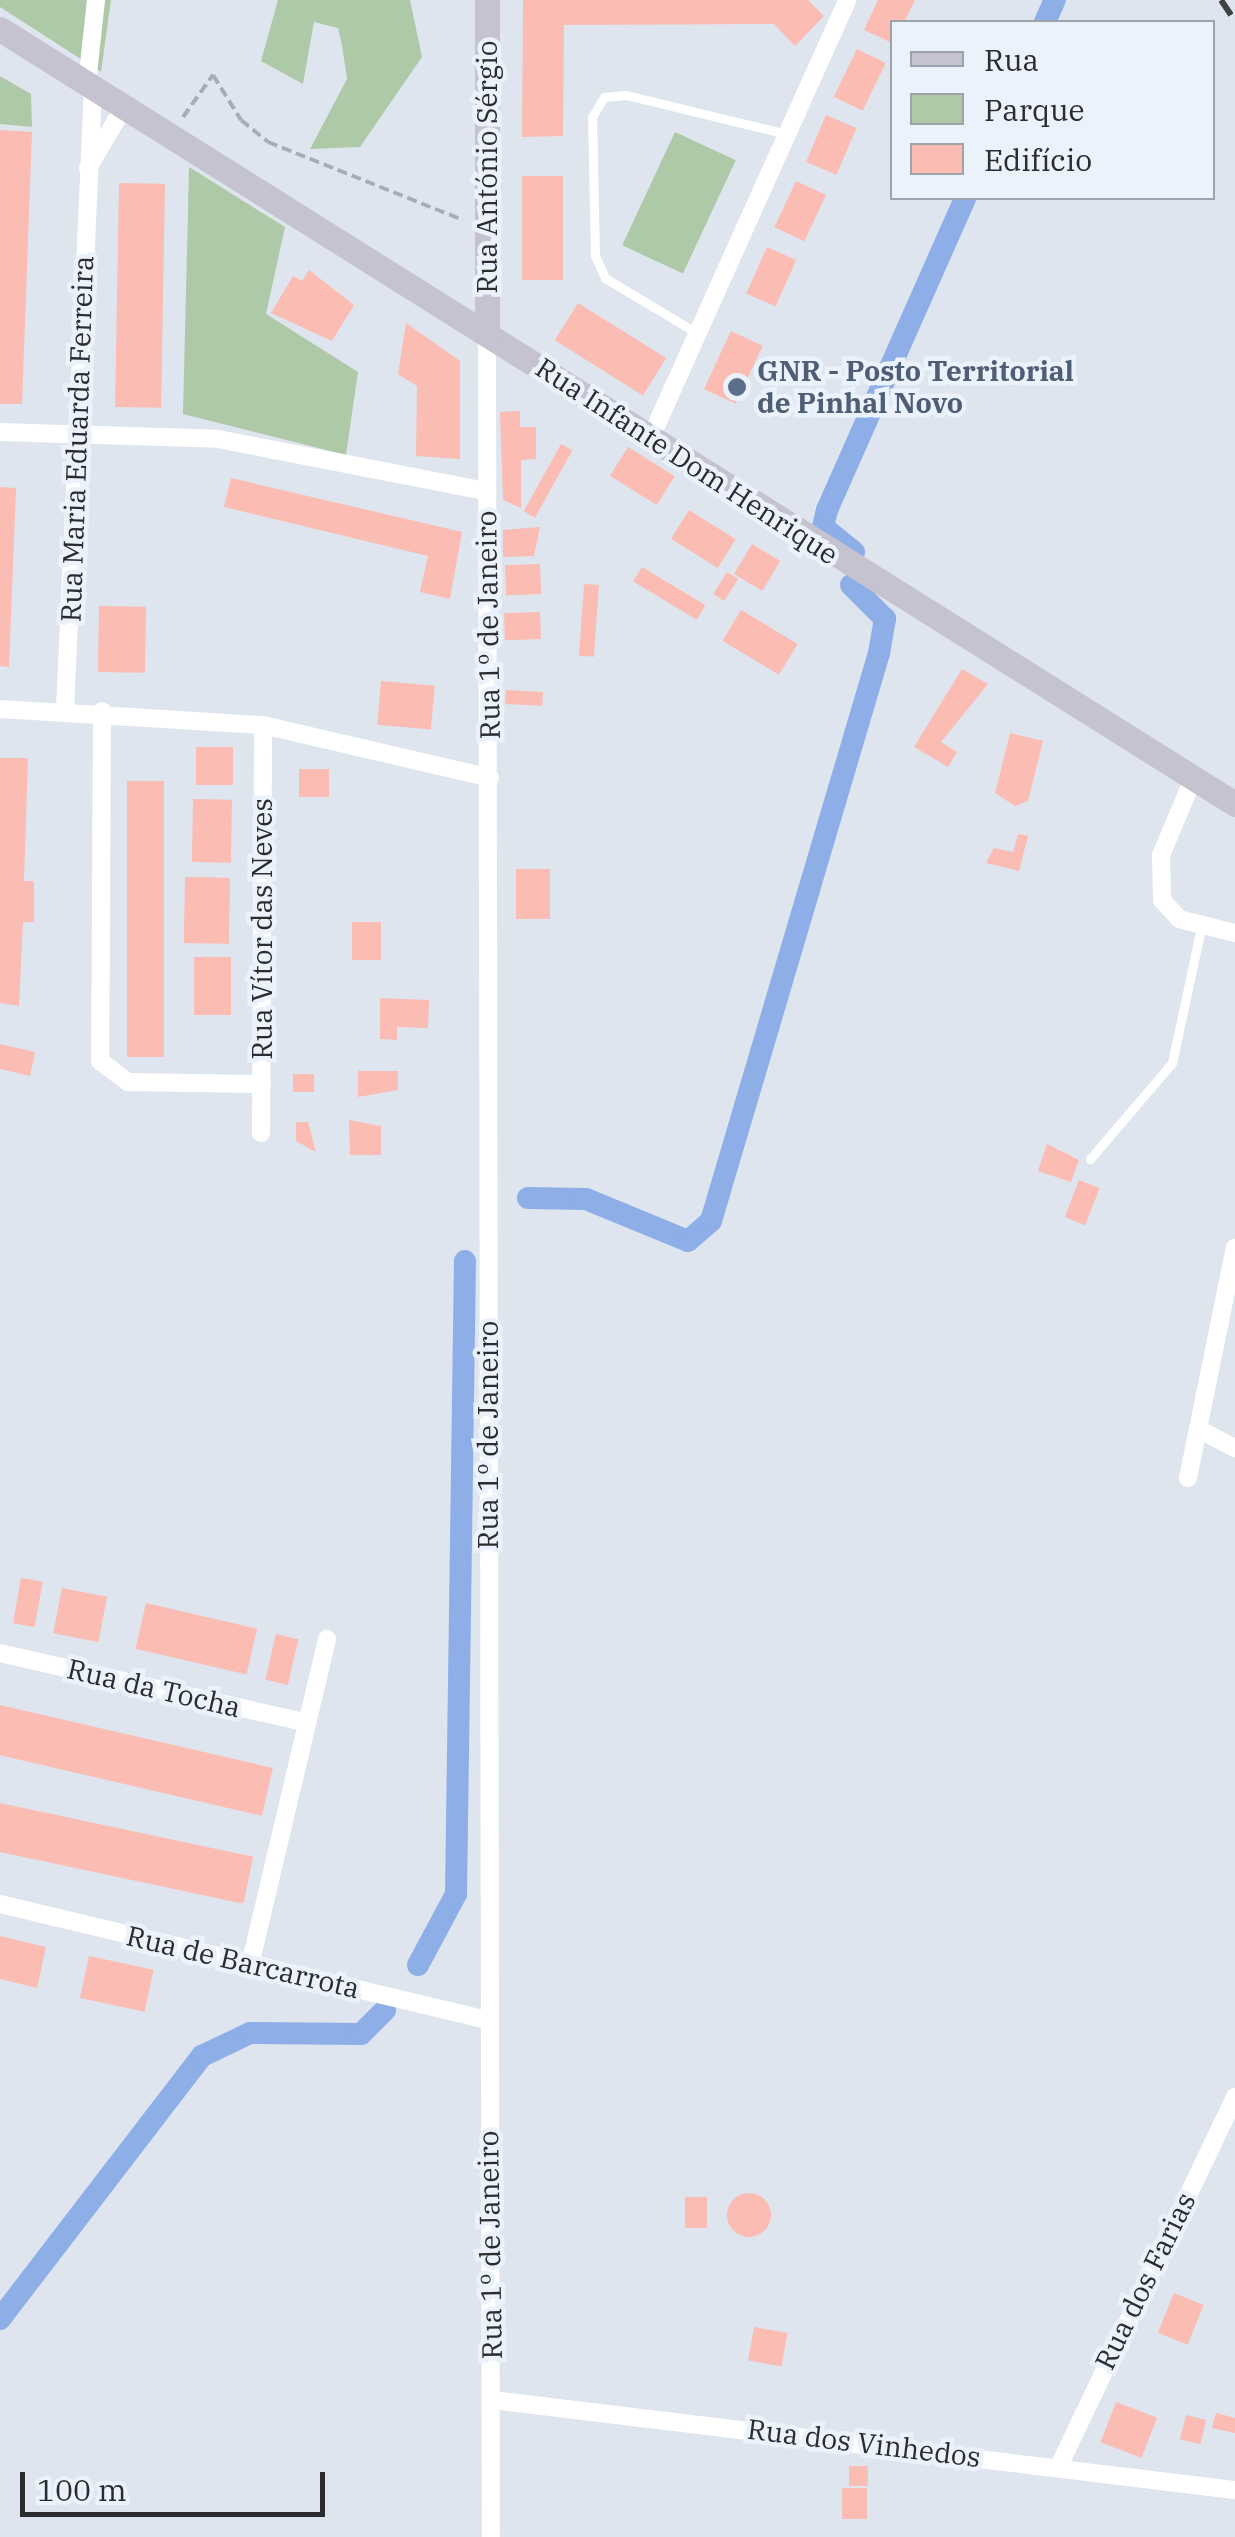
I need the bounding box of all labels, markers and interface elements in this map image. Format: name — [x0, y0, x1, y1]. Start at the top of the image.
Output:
legend — [890, 20, 1215, 200]
street label: Rua António Sérgio — [470, 40, 504, 294]
text: Rua — [984, 40, 1039, 79]
text: Parque — [984, 90, 1085, 129]
text: Edifício — [984, 140, 1092, 179]
street label: Rua Maria Eduarda Ferreira — [54, 255, 100, 623]
street label: Rua Infante Dom Henrique — [530, 351, 844, 571]
place label: GNR - Posto Territorial de Pinhal Novo — [757, 354, 1074, 420]
marker: GNR - Posto Territorial de Pinhal Novo — [726, 376, 748, 398]
street label: Rua 1º de Janeiro — [469, 510, 507, 740]
street label: Rua Vítor das Neves — [245, 798, 279, 1060]
street label: Rua 1º de Janeiro — [471, 1321, 505, 1549]
street label: Rua da Tocha — [64, 1652, 244, 1724]
street label: Rua de Barcarrota — [123, 1919, 363, 2005]
street label: Rua 1º de Janeiro — [471, 2130, 509, 2360]
street label: Rua dos Farias — [1088, 2187, 1202, 2375]
street label: Rua dos Vinhedos — [745, 2412, 983, 2474]
scale bar — [25, 2452, 330, 2514]
text: 100 m — [37, 2470, 127, 2509]

